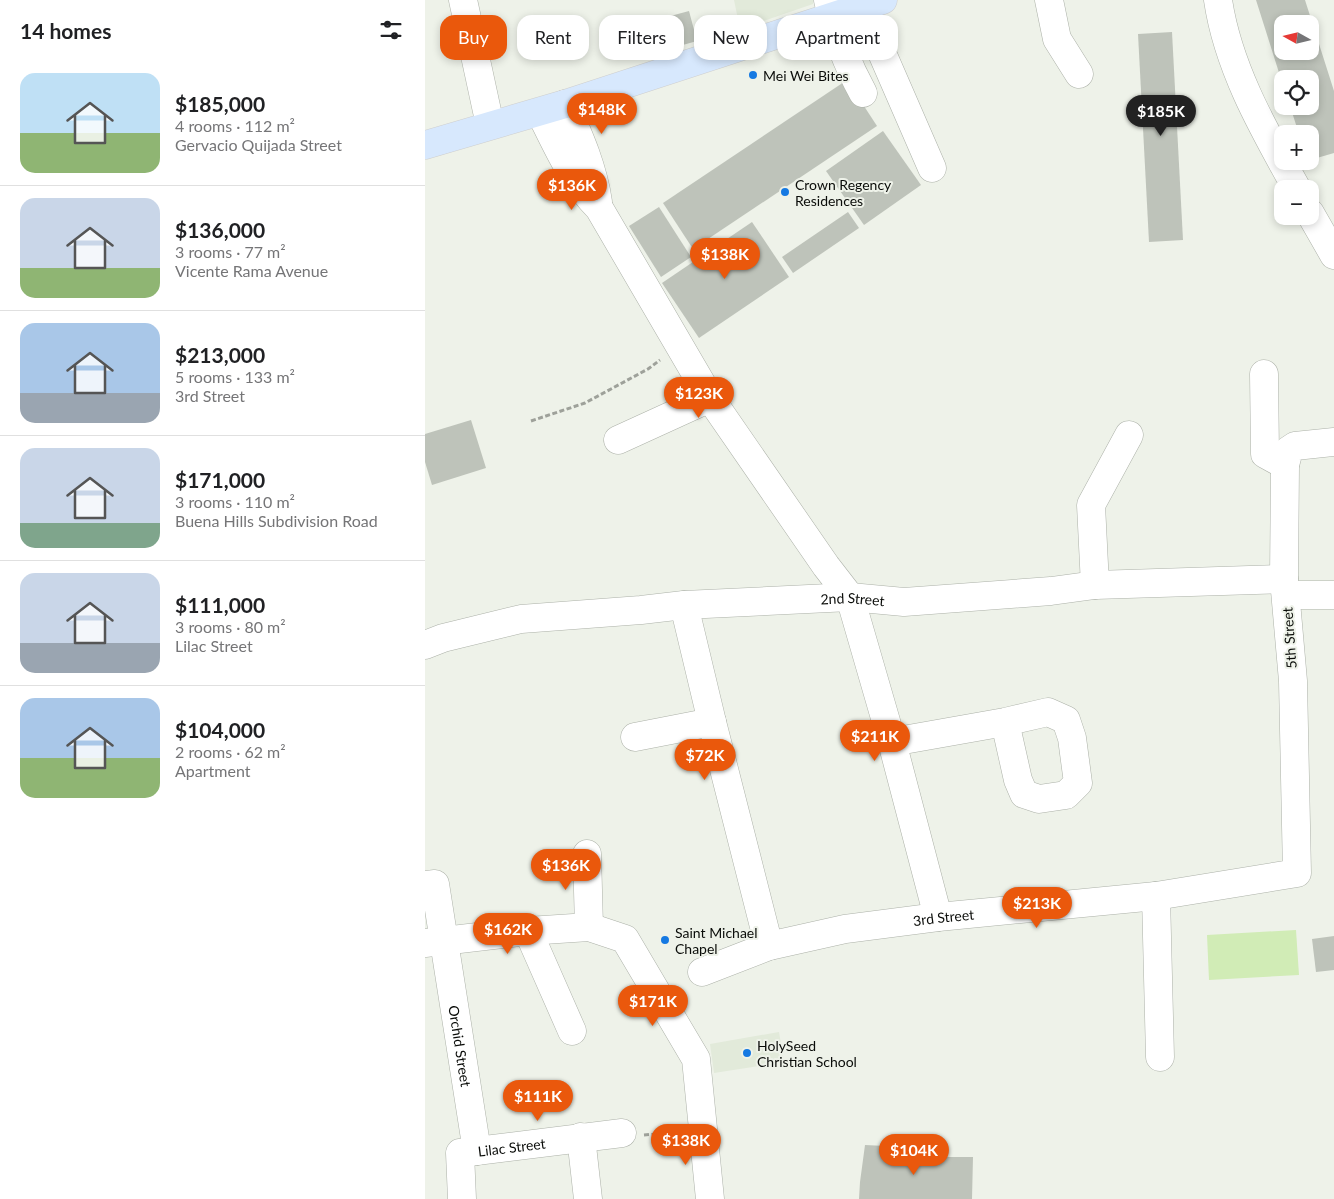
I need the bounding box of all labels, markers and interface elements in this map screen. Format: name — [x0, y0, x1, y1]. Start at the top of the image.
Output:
chip: Buy — [440, 15, 507, 60]
chip: Rent — [517, 15, 589, 60]
chip: Filters — [599, 15, 684, 60]
chip: New — [694, 15, 767, 60]
chip: Apartment — [777, 15, 898, 60]
north arrow — [1274, 15, 1319, 60]
map controls — [1274, 15, 1319, 225]
icon: filters — [377, 16, 405, 44]
text: 14 homes — [20, 18, 111, 43]
place label: Mei Wei Bites — [763, 67, 849, 84]
marker: Mei Wei Bites — [747, 69, 759, 81]
button: locate — [1274, 70, 1319, 115]
text: $185,000 — [175, 91, 265, 116]
pin: $148K — [567, 92, 637, 135]
icon: home — [60, 93, 120, 153]
pin: $185K — [1126, 94, 1196, 137]
text: $148K — [578, 99, 626, 118]
text: $185K — [1137, 101, 1185, 120]
text: 4 rooms · 112 m² — [175, 116, 295, 135]
button: + — [1274, 125, 1319, 170]
text: Gervacio Quijada Street — [175, 135, 342, 154]
pin: $136K — [537, 168, 607, 211]
text: $136K — [548, 175, 596, 194]
place label: Crown Regency Residences — [795, 176, 892, 209]
button: − — [1274, 180, 1319, 225]
marker: Crown Regency Residences — [779, 186, 791, 198]
text: $136,000 — [175, 217, 265, 242]
icon: home — [60, 218, 120, 278]
pin: $138K — [690, 238, 760, 280]
text: 3 rooms · 77 m² — [175, 242, 286, 261]
text: $138K — [701, 244, 749, 263]
text: Vicente Rama Avenue — [175, 261, 328, 280]
text: $213,000 — [175, 342, 265, 367]
icon: home — [60, 343, 120, 403]
text: 5 rooms · 133 m² — [175, 367, 295, 386]
pin: $123K — [664, 376, 734, 419]
text: $123K — [675, 383, 723, 402]
text: 3rd Street — [175, 386, 245, 405]
text: $171,000 — [175, 467, 265, 492]
icon: home — [60, 468, 120, 528]
text: 3 rooms · 110 m² — [175, 492, 295, 511]
text: Buena Hills Subdivision Road — [175, 511, 378, 530]
street label: 2nd Street — [820, 588, 885, 609]
text: $111,000 — [175, 592, 265, 617]
icon: home — [60, 593, 120, 653]
street label: 5th Street — [1278, 607, 1300, 669]
text: 3 rooms · 80 m² — [175, 617, 286, 636]
text: Lilac Street — [175, 636, 253, 655]
text: $104,000 — [175, 717, 265, 742]
icon: home — [60, 718, 120, 778]
pin: $211K — [840, 720, 910, 762]
text: $211K — [851, 726, 899, 745]
pin: $72K — [675, 738, 735, 781]
text: 2 rooms · 62 m² — [175, 742, 286, 761]
text: $72K — [686, 745, 724, 764]
text: Apartment — [175, 761, 250, 780]
pin: $136K — [531, 848, 601, 891]
text: $136K — [542, 855, 590, 874]
pin: $213K — [1002, 886, 1072, 929]
text: $213K — [1013, 893, 1061, 912]
street label: 3rd Street — [912, 905, 975, 929]
pin: $162K — [473, 912, 543, 955]
text: $162K — [484, 919, 532, 938]
place label: Saint Michael Chapel — [675, 924, 758, 957]
marker: Saint Michael Chapel — [659, 934, 671, 946]
pin: $171K — [618, 984, 688, 1027]
text: $171K — [629, 991, 677, 1010]
street label: Orchid Street — [446, 1004, 475, 1088]
place label: HolySeed Christian School — [757, 1037, 857, 1070]
marker: HolySeed Christian School — [741, 1047, 753, 1059]
pin: $111K — [503, 1080, 573, 1122]
text: $111K — [514, 1086, 562, 1105]
pin: $138K — [651, 1124, 721, 1166]
text: $138K — [662, 1130, 710, 1149]
street label: Lilac Street — [477, 1134, 546, 1159]
pin: $104K — [879, 1134, 949, 1176]
text: $104K — [890, 1140, 938, 1159]

